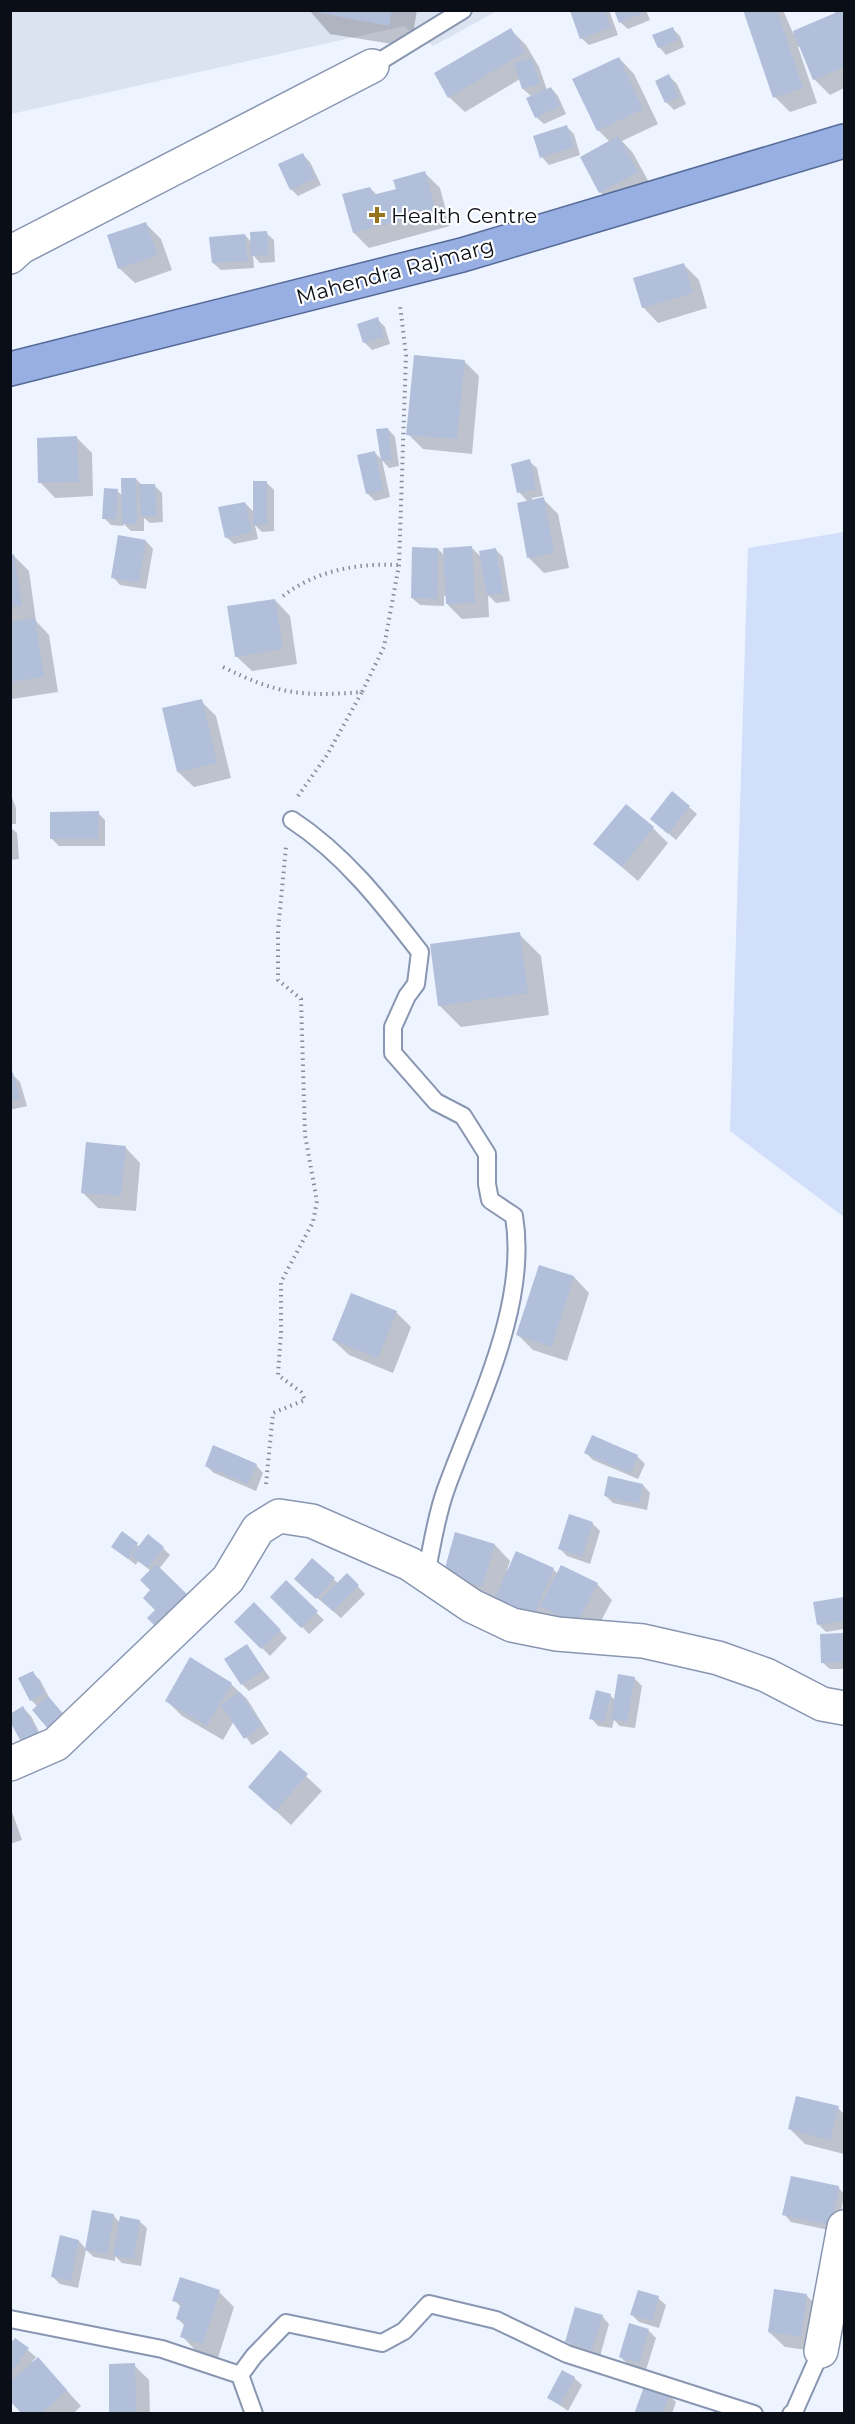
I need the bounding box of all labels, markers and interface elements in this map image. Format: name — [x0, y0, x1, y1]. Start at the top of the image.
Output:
place label: Health Centre — [391, 203, 537, 228]
marker: Health Centre — [368, 206, 386, 224]
street label: Mahendra Rajmarg — [293, 233, 497, 309]

